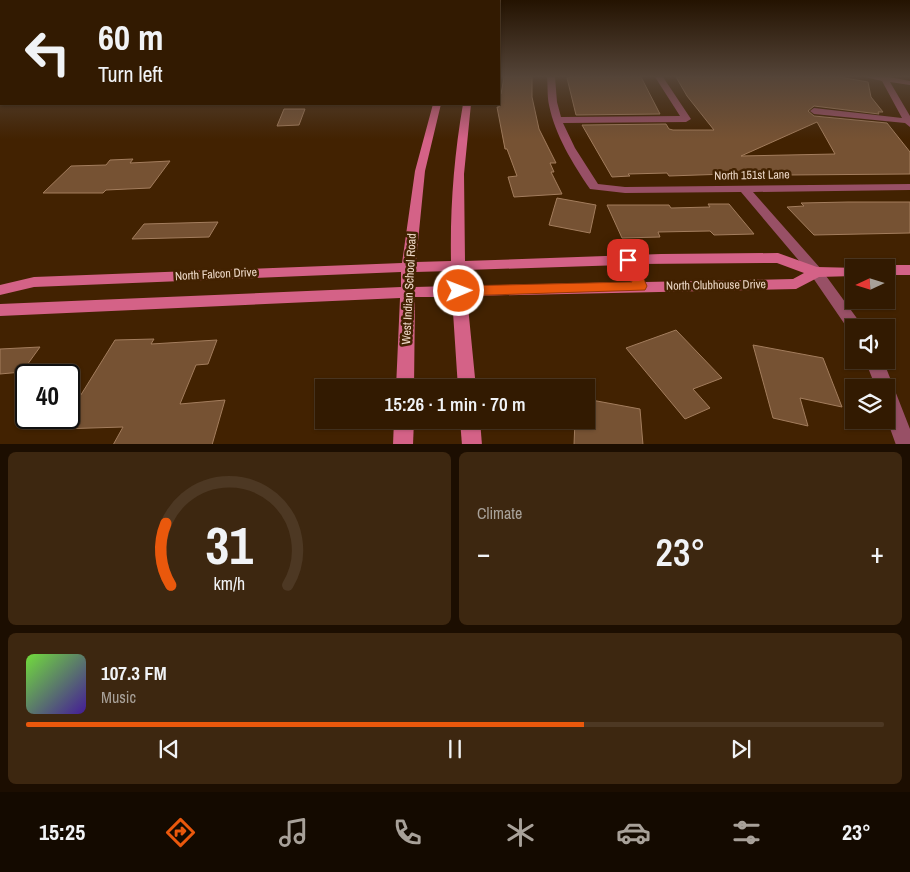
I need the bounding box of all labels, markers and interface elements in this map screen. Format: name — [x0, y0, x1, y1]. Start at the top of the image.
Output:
text: 60 m — [98, 14, 163, 61]
icon: left — [15, 20, 80, 85]
text: Turn left — [98, 59, 163, 89]
street label: North 151st Lane — [714, 166, 790, 184]
street label: West Indian School Road — [398, 233, 420, 345]
pin — [607, 239, 649, 281]
icon: arrive — [614, 246, 642, 274]
north arrow — [845, 259, 895, 309]
map controls — [845, 259, 895, 429]
street label: North Falcon Drive — [175, 264, 257, 284]
position arrow — [432, 264, 484, 316]
street label: North Clubhouse Drive — [666, 276, 766, 294]
button: sound — [845, 319, 895, 369]
speed limit sign: 40 — [15, 364, 80, 429]
button: layers — [845, 379, 895, 429]
text: 15:26 · 1 min · 70 m — [385, 391, 525, 417]
text: Climate — [477, 502, 522, 524]
text: 31 — [206, 510, 253, 580]
text: 23° — [656, 527, 705, 578]
text: − — [477, 534, 490, 572]
text: + — [871, 534, 884, 572]
text: km/h — [214, 572, 245, 596]
text: 107.3 FM — [101, 660, 167, 686]
text: Music — [101, 686, 136, 708]
icon: previous — [155, 735, 183, 763]
icon: pause — [441, 735, 469, 763]
icon: next — [727, 735, 755, 763]
icon: directions — [163, 815, 198, 850]
icon: music — [276, 815, 311, 850]
icon: phone — [390, 815, 425, 850]
icon: climate — [503, 815, 538, 850]
icon: car — [616, 815, 651, 850]
icon: filters — [729, 815, 764, 850]
text: 15:25 — [39, 817, 85, 847]
text: 23° — [842, 817, 871, 847]

